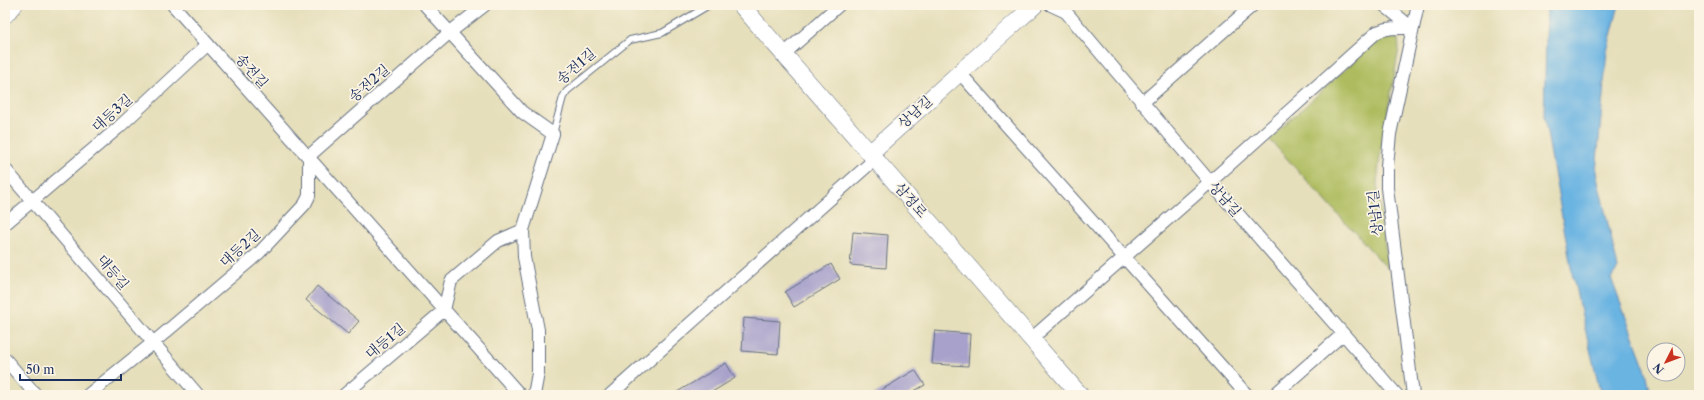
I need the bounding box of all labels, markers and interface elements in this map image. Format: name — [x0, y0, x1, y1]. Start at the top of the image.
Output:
street label: 송전1길 — [553, 44, 599, 88]
street label: 송전길 — [232, 50, 272, 92]
street label: 송전2길 — [345, 60, 393, 106]
street label: 대등3길 — [88, 90, 136, 136]
street label: 상남길 — [894, 92, 936, 132]
street label: 상남길 — [1205, 178, 1245, 220]
street label: 삼정로 — [891, 179, 931, 222]
street label: 상남1길 — [1364, 189, 1386, 237]
street label: 대등2길 — [216, 225, 264, 271]
street label: 대등길 — [93, 251, 133, 293]
street label: 대등1길 — [361, 319, 409, 363]
north arrow — [1646, 342, 1686, 382]
scale bar — [20, 356, 121, 382]
text: N — [1650, 360, 1667, 377]
text: 50 m — [26, 362, 55, 377]

